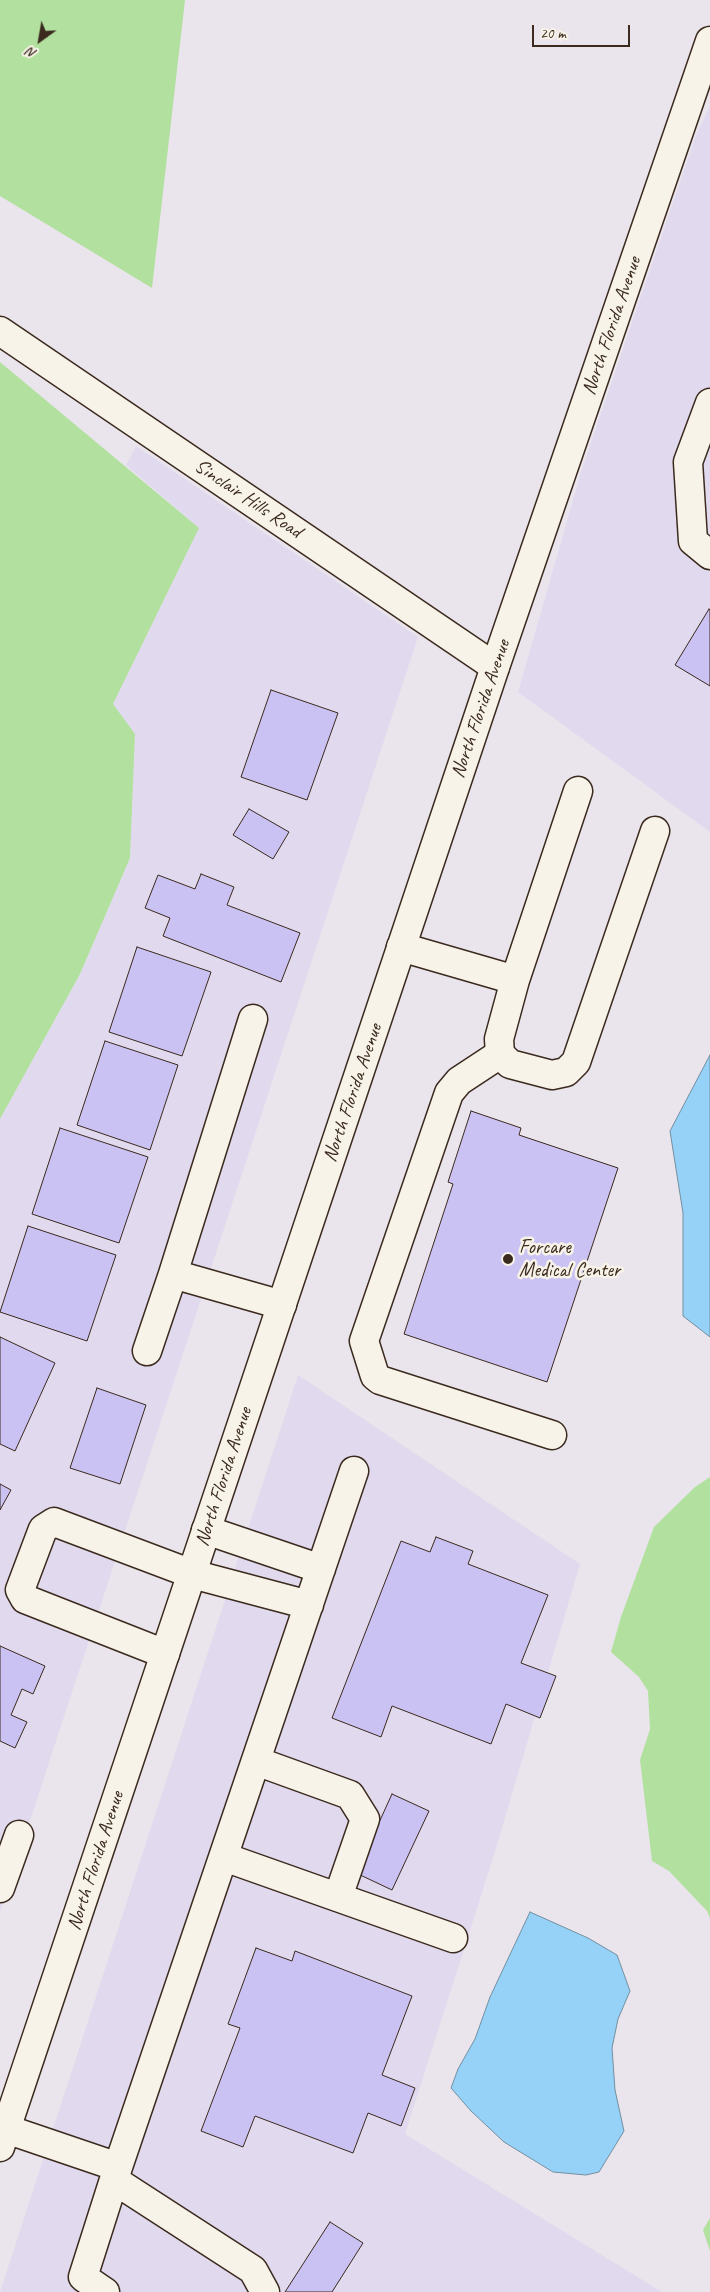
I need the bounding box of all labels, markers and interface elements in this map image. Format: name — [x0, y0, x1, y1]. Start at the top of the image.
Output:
north arrow — [15, 15, 65, 65]
scale bar — [535, 15, 632, 47]
text: 20 m — [540, 24, 566, 43]
text: N — [24, 44, 40, 63]
street label: North Florida Avenue — [577, 254, 647, 398]
street label: Sinclair Hills Road — [190, 454, 306, 544]
street label: North Florida Avenue — [446, 637, 516, 781]
street label: North Florida Avenue — [318, 1021, 388, 1165]
place label: Forcare Medical Center — [519, 1236, 620, 1283]
marker: Forcare Medical Center — [501, 1252, 515, 1266]
street label: North Florida Avenue — [190, 1405, 258, 1549]
street label: North Florida Avenue — [62, 1789, 130, 1933]

